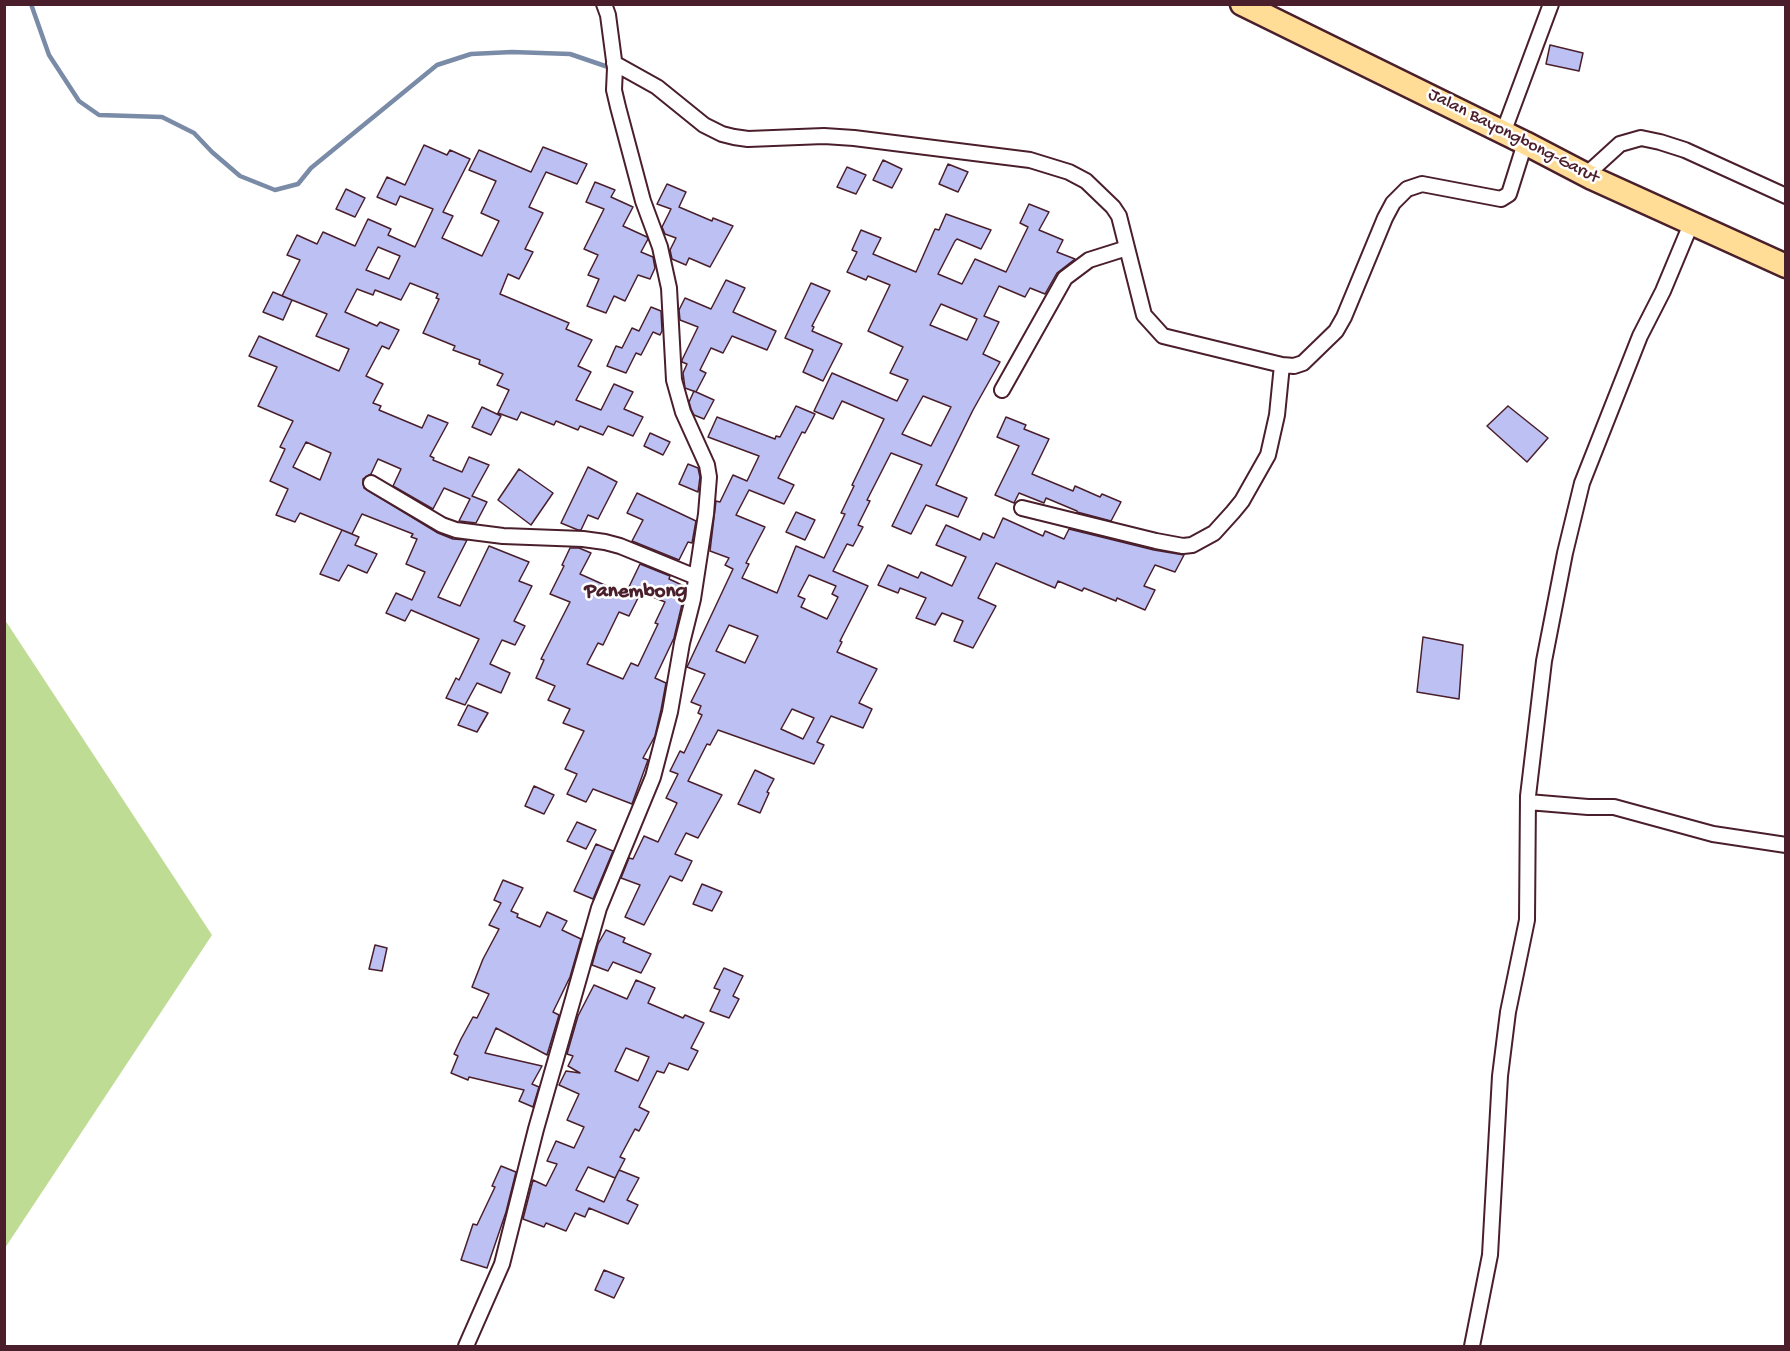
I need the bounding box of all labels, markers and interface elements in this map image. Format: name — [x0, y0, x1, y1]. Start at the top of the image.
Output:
street label: Jalan Bayongbong-Garut — [1424, 84, 1602, 190]
district label: Panembong — [585, 580, 687, 606]

